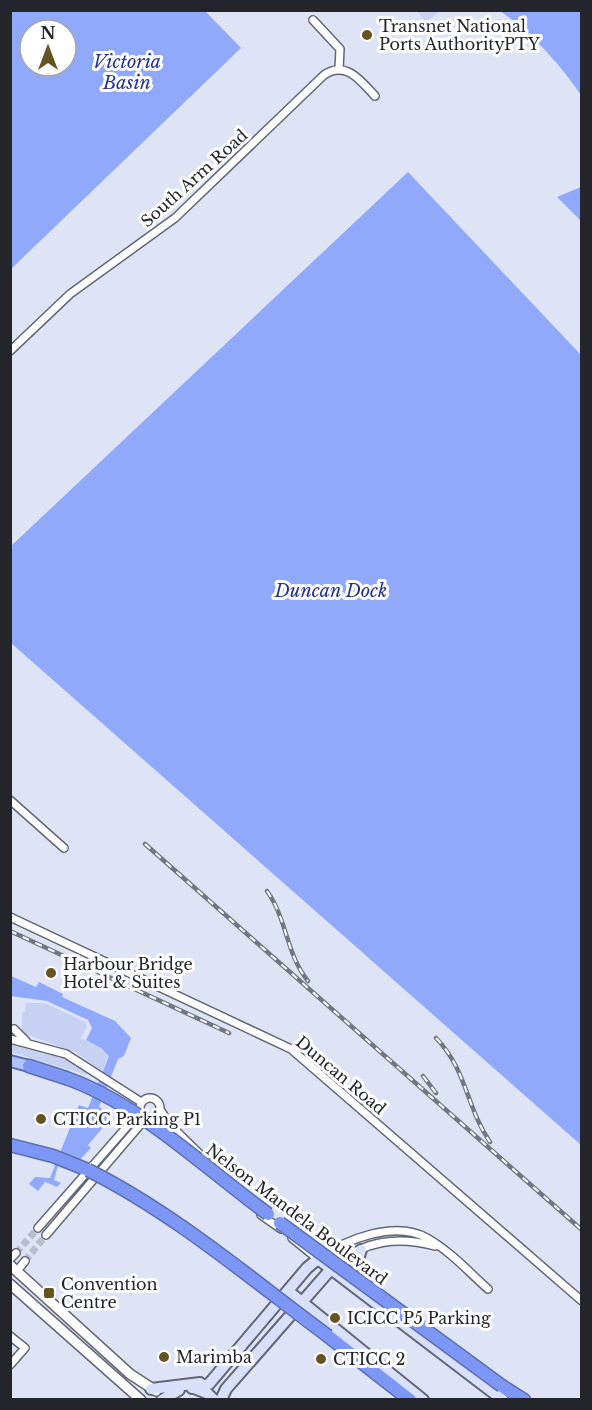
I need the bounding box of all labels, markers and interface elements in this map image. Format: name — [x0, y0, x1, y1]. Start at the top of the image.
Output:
place label: Transnet National Ports AuthorityPTY — [379, 16, 540, 54]
north arrow — [18, 18, 78, 78]
text: N — [40, 23, 56, 43]
marker: Transnet National Ports AuthorityPTY — [360, 28, 374, 42]
water label: Victoria Basin — [93, 51, 161, 94]
street label: South Arm Road — [136, 125, 252, 231]
water label: Duncan Dock — [274, 580, 387, 602]
place label: Harbour Bridge Hotel & Suites — [63, 954, 193, 992]
marker: Harbour Bridge Hotel & Suites — [44, 966, 58, 980]
street label: Duncan Road — [292, 1031, 390, 1119]
place label: CTICC Parking P1 — [53, 1109, 201, 1129]
marker: CTICC Parking P1 — [34, 1112, 48, 1126]
street label: Nelson Mandela Boulevard — [202, 1139, 392, 1289]
place label: Convention Centre — [61, 1274, 158, 1312]
marker: Convention Centre — [42, 1286, 56, 1300]
place label: ICICC P5 Parking — [347, 1308, 491, 1328]
marker: ICICC P5 Parking — [328, 1311, 342, 1325]
place label: Marimba — [176, 1347, 252, 1367]
place label: CTICC 2 — [333, 1349, 405, 1369]
marker: Marimba — [157, 1350, 171, 1364]
marker: CTICC 2 — [314, 1352, 328, 1366]

